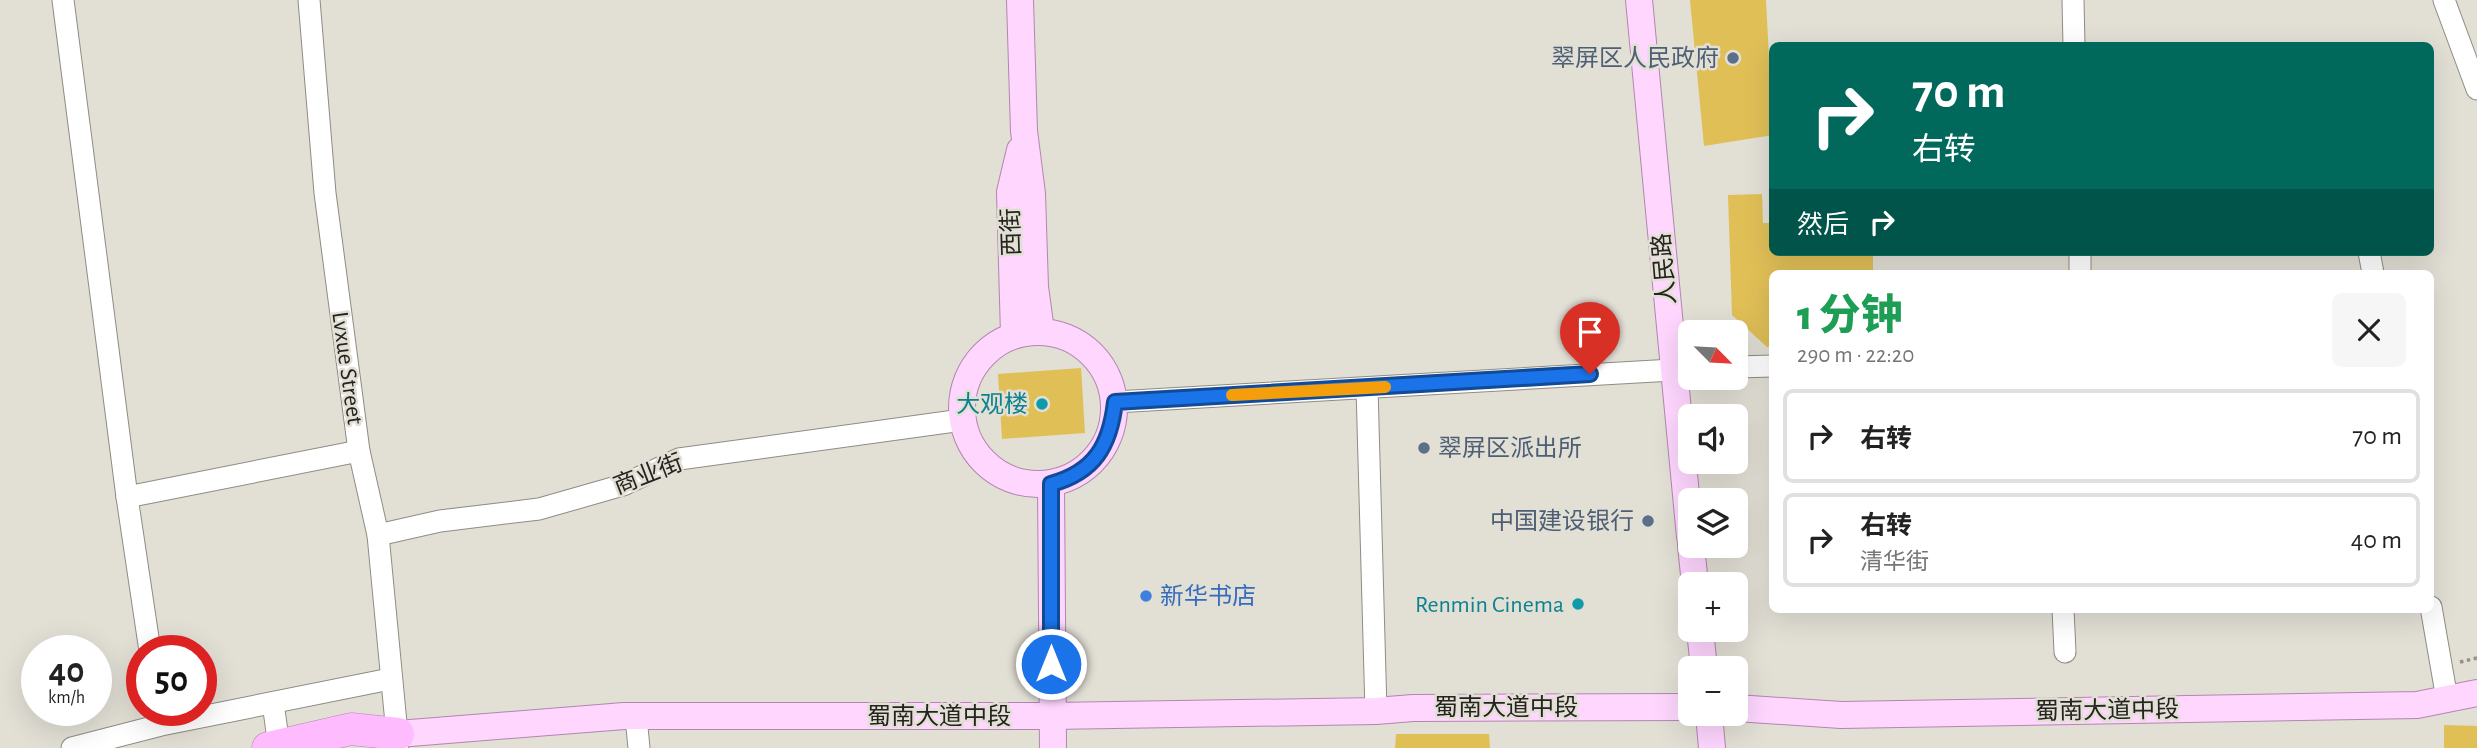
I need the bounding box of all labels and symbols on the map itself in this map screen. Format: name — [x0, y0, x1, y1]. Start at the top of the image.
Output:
place label: 翠屏区人民政府 — [1551, 45, 1719, 71]
marker: 翠屏区人民政府 — [1725, 50, 1741, 66]
street label: 西街 — [997, 208, 1025, 256]
street label: 人民路 — [1648, 232, 1680, 306]
pin — [1560, 302, 1620, 374]
street label: Lvxue Street — [327, 310, 367, 426]
north arrow — [1678, 320, 1748, 390]
place label: 大观楼 — [956, 391, 1028, 417]
marker: 大观楼 — [1034, 396, 1050, 412]
place label: 翠屏区派出所 — [1438, 435, 1582, 461]
marker: 翠屏区派出所 — [1416, 440, 1432, 456]
street label: 商业街 — [610, 449, 686, 499]
place label: 中国建设银行 — [1490, 508, 1634, 534]
marker: 中国建设银行 — [1640, 513, 1656, 529]
place label: 新华书店 — [1160, 583, 1256, 609]
marker: 新华书店 — [1138, 588, 1154, 604]
place label: Renmin Cinema — [1415, 593, 1564, 617]
marker: Renmin Cinema — [1570, 596, 1586, 612]
position arrow — [1014, 627, 1088, 701]
speed limit sign: 50 — [126, 635, 217, 726]
street label: 蜀南大道中段 — [1434, 694, 1578, 720]
street label: 蜀南大道中段 — [2035, 696, 2179, 724]
street label: 蜀南大道中段 — [867, 703, 1011, 729]

